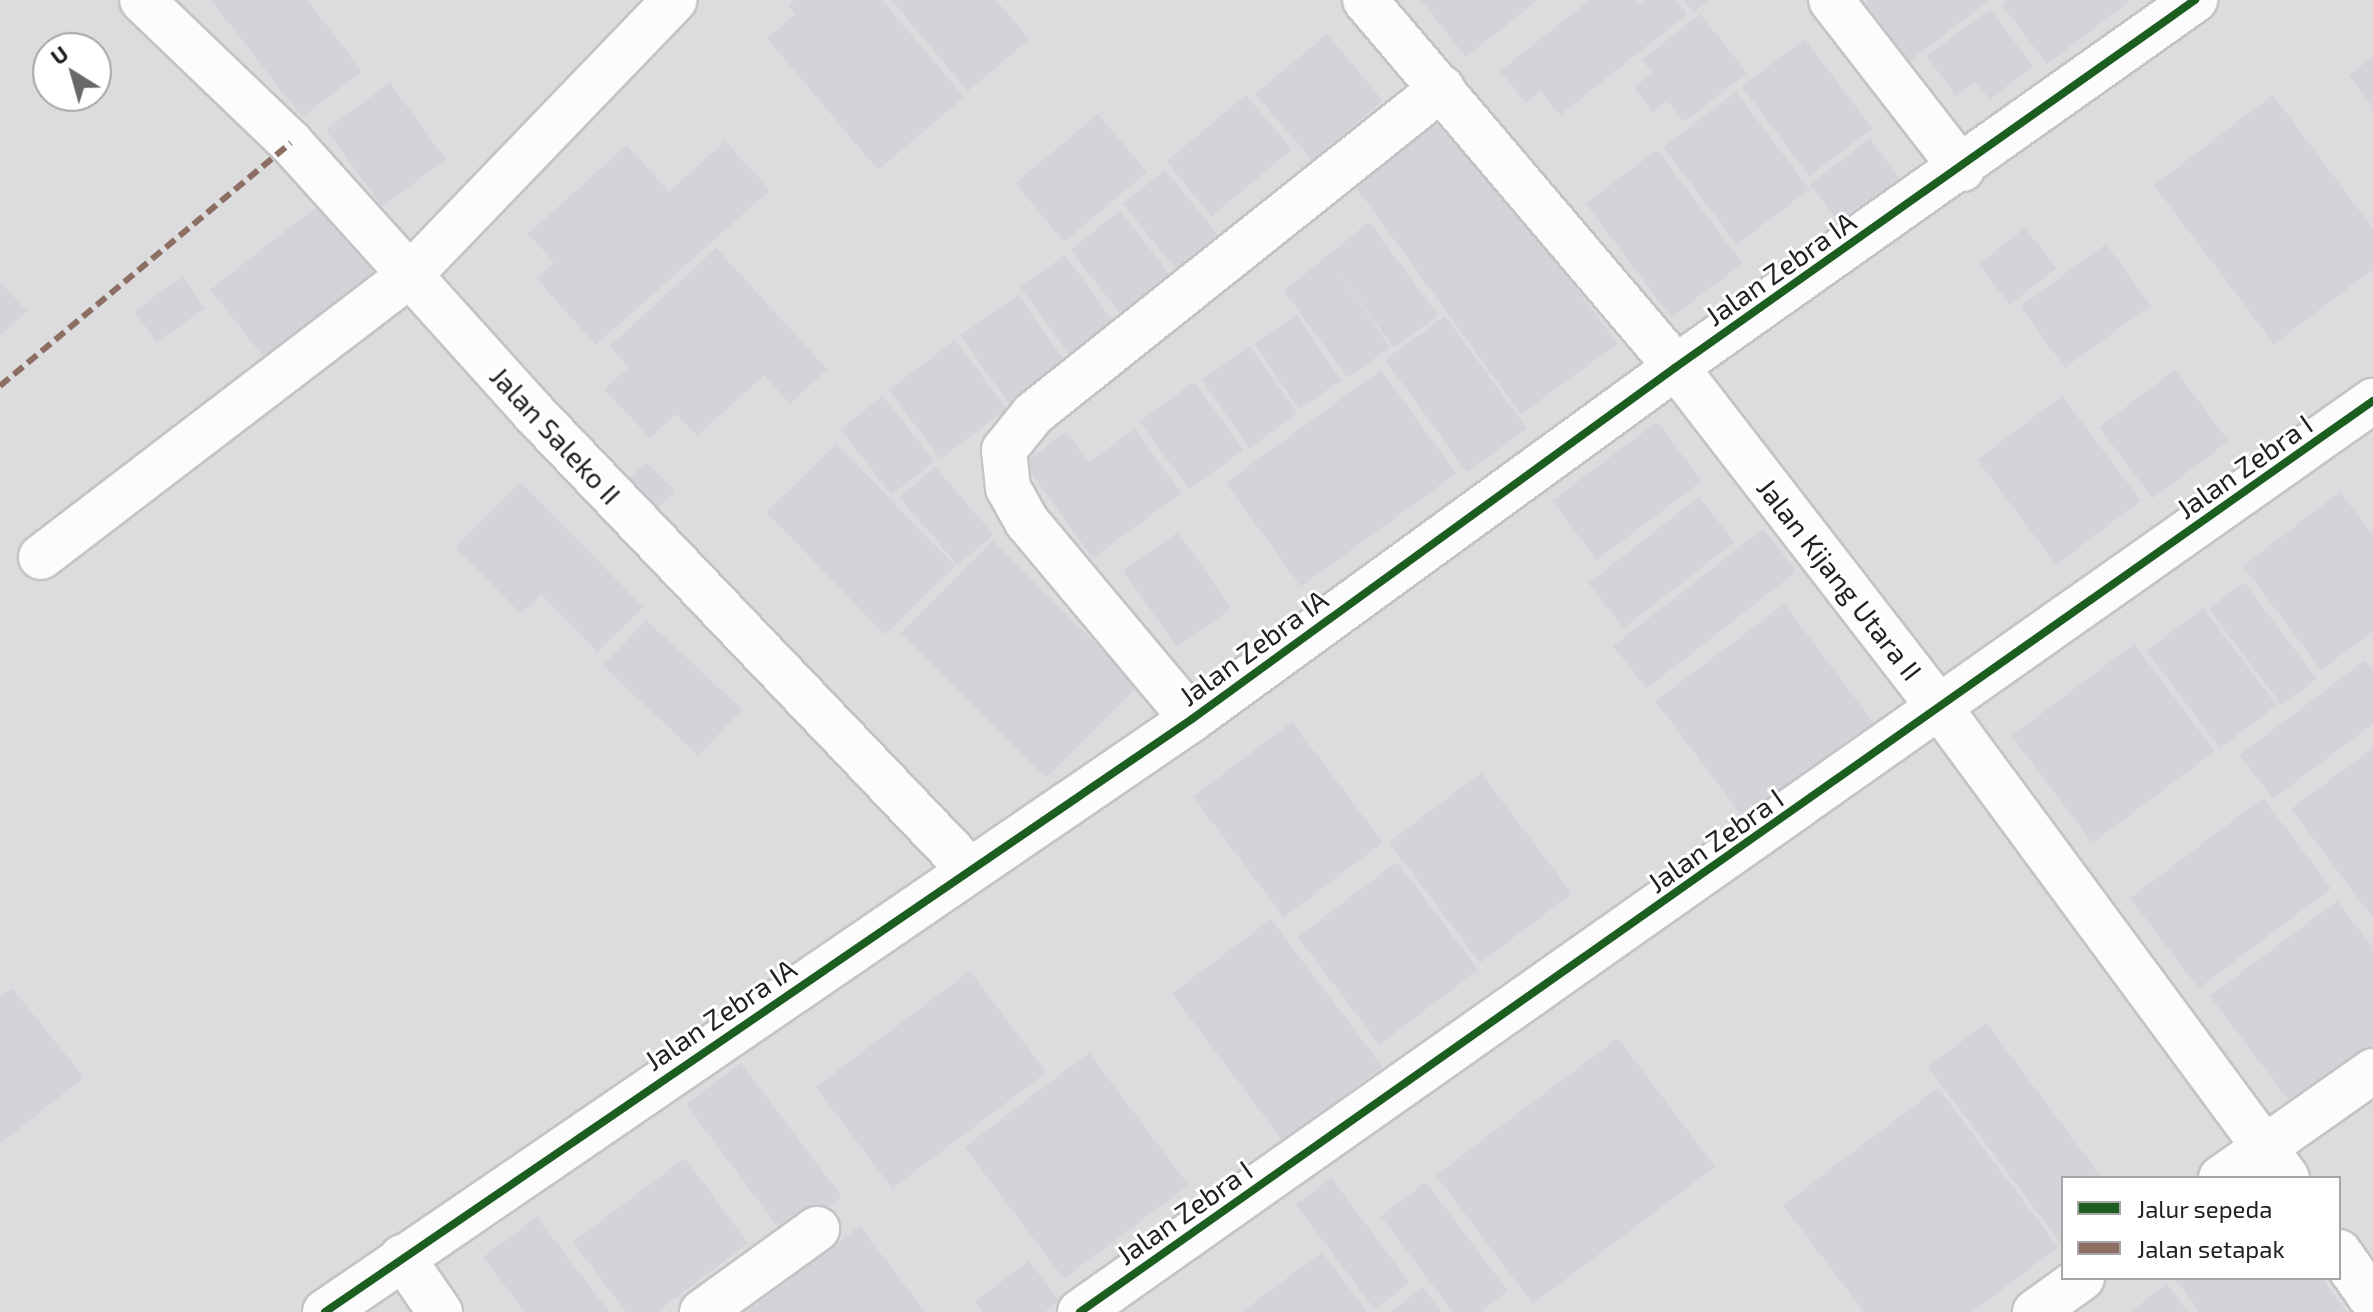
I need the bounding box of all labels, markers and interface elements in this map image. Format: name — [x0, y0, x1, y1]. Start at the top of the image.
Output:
north arrow — [32, 32, 112, 112]
text: U — [45, 40, 73, 69]
street label: Jalan Zebra IA — [1698, 204, 1862, 332]
street label: Jalan Saleko II — [484, 359, 628, 511]
street label: Jalan Zebra I — [2170, 407, 2318, 525]
street label: Jalan Kijang Utara II — [1751, 471, 1929, 687]
street label: Jalan Zebra IA — [1172, 582, 1334, 712]
street label: Jalan Zebra I — [1641, 781, 1789, 899]
street label: Jalan Zebra IA — [638, 951, 802, 1077]
street label: Jalan Zebra I — [1110, 1153, 1258, 1271]
legend — [2061, 1176, 2341, 1280]
text: Jalur sepeda — [2137, 1194, 2272, 1223]
text: Jalan setapak — [2137, 1234, 2285, 1263]

